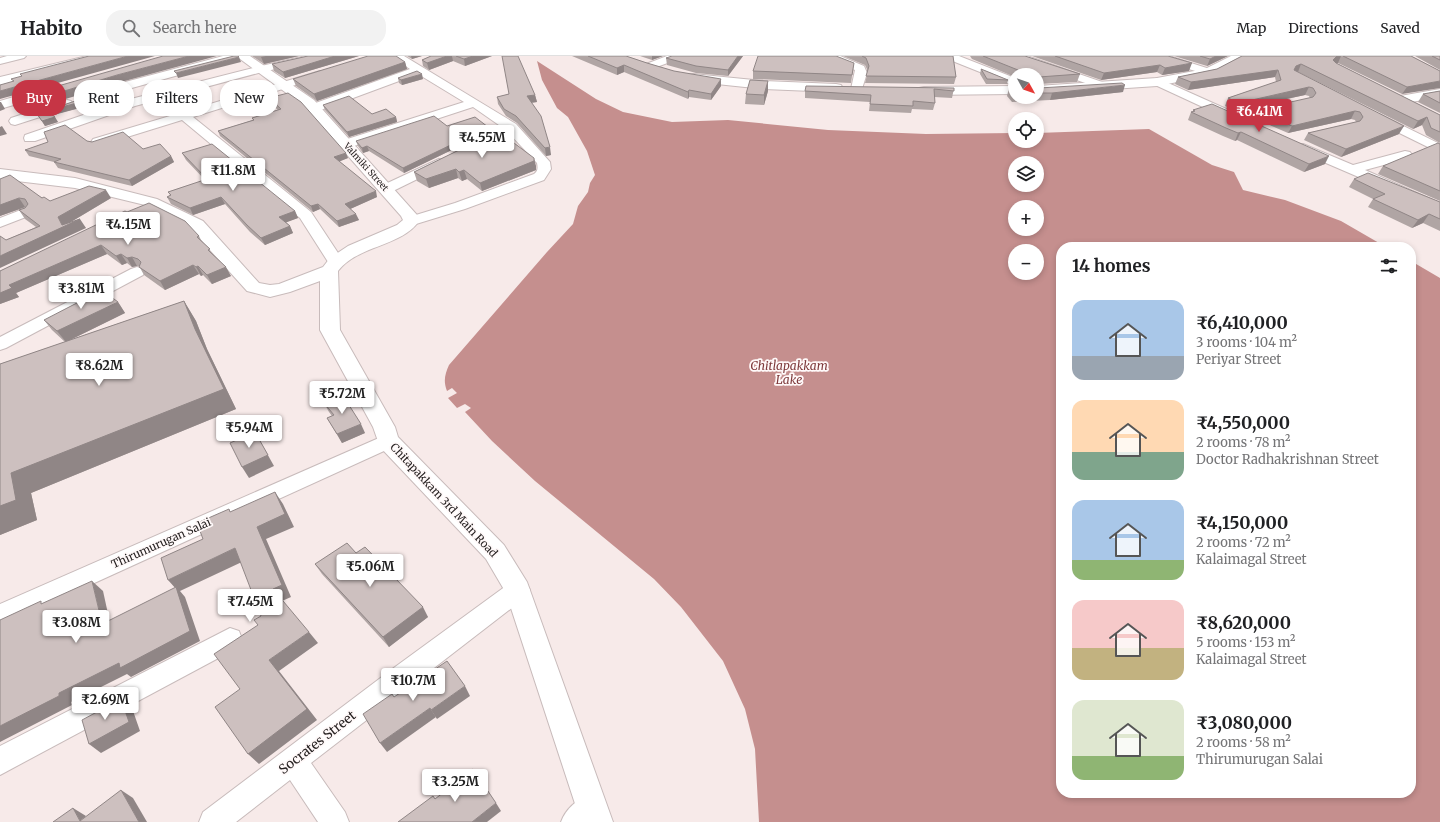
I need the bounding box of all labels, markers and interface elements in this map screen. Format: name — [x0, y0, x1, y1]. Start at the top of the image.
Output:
search box — [106, 10, 386, 46]
text: Habito — [20, 16, 82, 40]
icon: search — [120, 17, 142, 39]
text: Search here — [152, 18, 237, 37]
text: Map — [1236, 19, 1266, 37]
text: Directions — [1288, 19, 1358, 37]
text: Saved — [1380, 19, 1420, 37]
north arrow — [1008, 68, 1044, 104]
map controls — [1008, 68, 1044, 280]
chip: Buy — [12, 80, 66, 116]
chip: Rent — [74, 80, 134, 116]
chip: Filters — [142, 80, 212, 116]
chip: New — [220, 80, 278, 116]
pin: ₹6.41M — [1226, 99, 1292, 133]
text: ₹6.41M — [1236, 103, 1282, 120]
button: locate — [1008, 112, 1044, 148]
pin: ₹4.55M — [449, 125, 515, 159]
text: ₹4.55M — [458, 129, 506, 146]
street label: Valmiki Street — [341, 139, 391, 194]
button: layers — [1008, 156, 1044, 192]
pin: ₹11.8M — [200, 158, 266, 192]
text: ₹11.8M — [210, 162, 256, 179]
button: + — [1008, 200, 1044, 236]
pin: ₹4.15M — [95, 212, 161, 246]
text: ₹4.15M — [105, 216, 151, 233]
button: − — [1008, 244, 1044, 280]
text: 14 homes — [1072, 255, 1150, 277]
icon: filters — [1378, 255, 1400, 277]
pin: ₹3.81M — [48, 276, 114, 310]
text: ₹3.81M — [58, 280, 104, 297]
text: ₹6,410,000 — [1196, 312, 1288, 334]
icon: home — [1104, 316, 1152, 364]
text: 3 rooms · 104 m² — [1196, 334, 1297, 351]
text: Periyar Street — [1196, 351, 1281, 368]
pin: ₹8.62M — [66, 353, 132, 387]
text: ₹8.62M — [75, 357, 123, 374]
water label: Chitlapakkam Lake — [750, 358, 828, 387]
pin: ₹5.72M — [309, 381, 375, 415]
text: ₹5.72M — [318, 385, 366, 402]
text: ₹4,550,000 — [1196, 412, 1290, 434]
pin: ₹5.94M — [216, 415, 282, 449]
icon: home — [1104, 416, 1152, 464]
text: ₹5.94M — [225, 419, 273, 436]
text: 2 rooms · 78 m² — [1196, 434, 1290, 451]
street label: Chitapakkam 3rd Main Road — [387, 440, 501, 560]
text: Doctor Radhakrishnan Street — [1196, 451, 1379, 468]
text: ₹4,150,000 — [1196, 512, 1288, 534]
street label: Thirumurugan Salai — [109, 515, 213, 571]
icon: home — [1104, 516, 1152, 564]
text: 2 rooms · 72 m² — [1196, 534, 1291, 551]
text: Kalaimagal Street — [1196, 551, 1307, 568]
pin: ₹5.06M — [337, 554, 403, 588]
text: ₹5.06M — [345, 558, 395, 575]
pin: ₹7.45M — [217, 589, 283, 623]
text: ₹7.45M — [227, 593, 273, 610]
pin: ₹3.08M — [43, 610, 109, 644]
text: ₹8,620,000 — [1196, 612, 1291, 634]
text: ₹3.08M — [51, 614, 101, 631]
icon: home — [1104, 616, 1152, 664]
text: 5 rooms · 153 m² — [1196, 634, 1295, 651]
text: Kalaimagal Street — [1196, 651, 1307, 668]
pin: ₹10.7M — [380, 668, 446, 702]
text: ₹10.7M — [390, 672, 436, 689]
pin: ₹2.69M — [72, 687, 138, 721]
text: ₹2.69M — [81, 691, 129, 708]
street label: Socrates Street — [275, 707, 359, 778]
text: ₹3,080,000 — [1196, 712, 1292, 734]
icon: home — [1104, 716, 1152, 764]
text: 2 rooms · 58 m² — [1196, 734, 1291, 751]
text: Thirumurugan Salai — [1196, 751, 1323, 768]
pin: ₹3.25M — [422, 769, 488, 803]
text: ₹3.25M — [431, 773, 479, 790]

